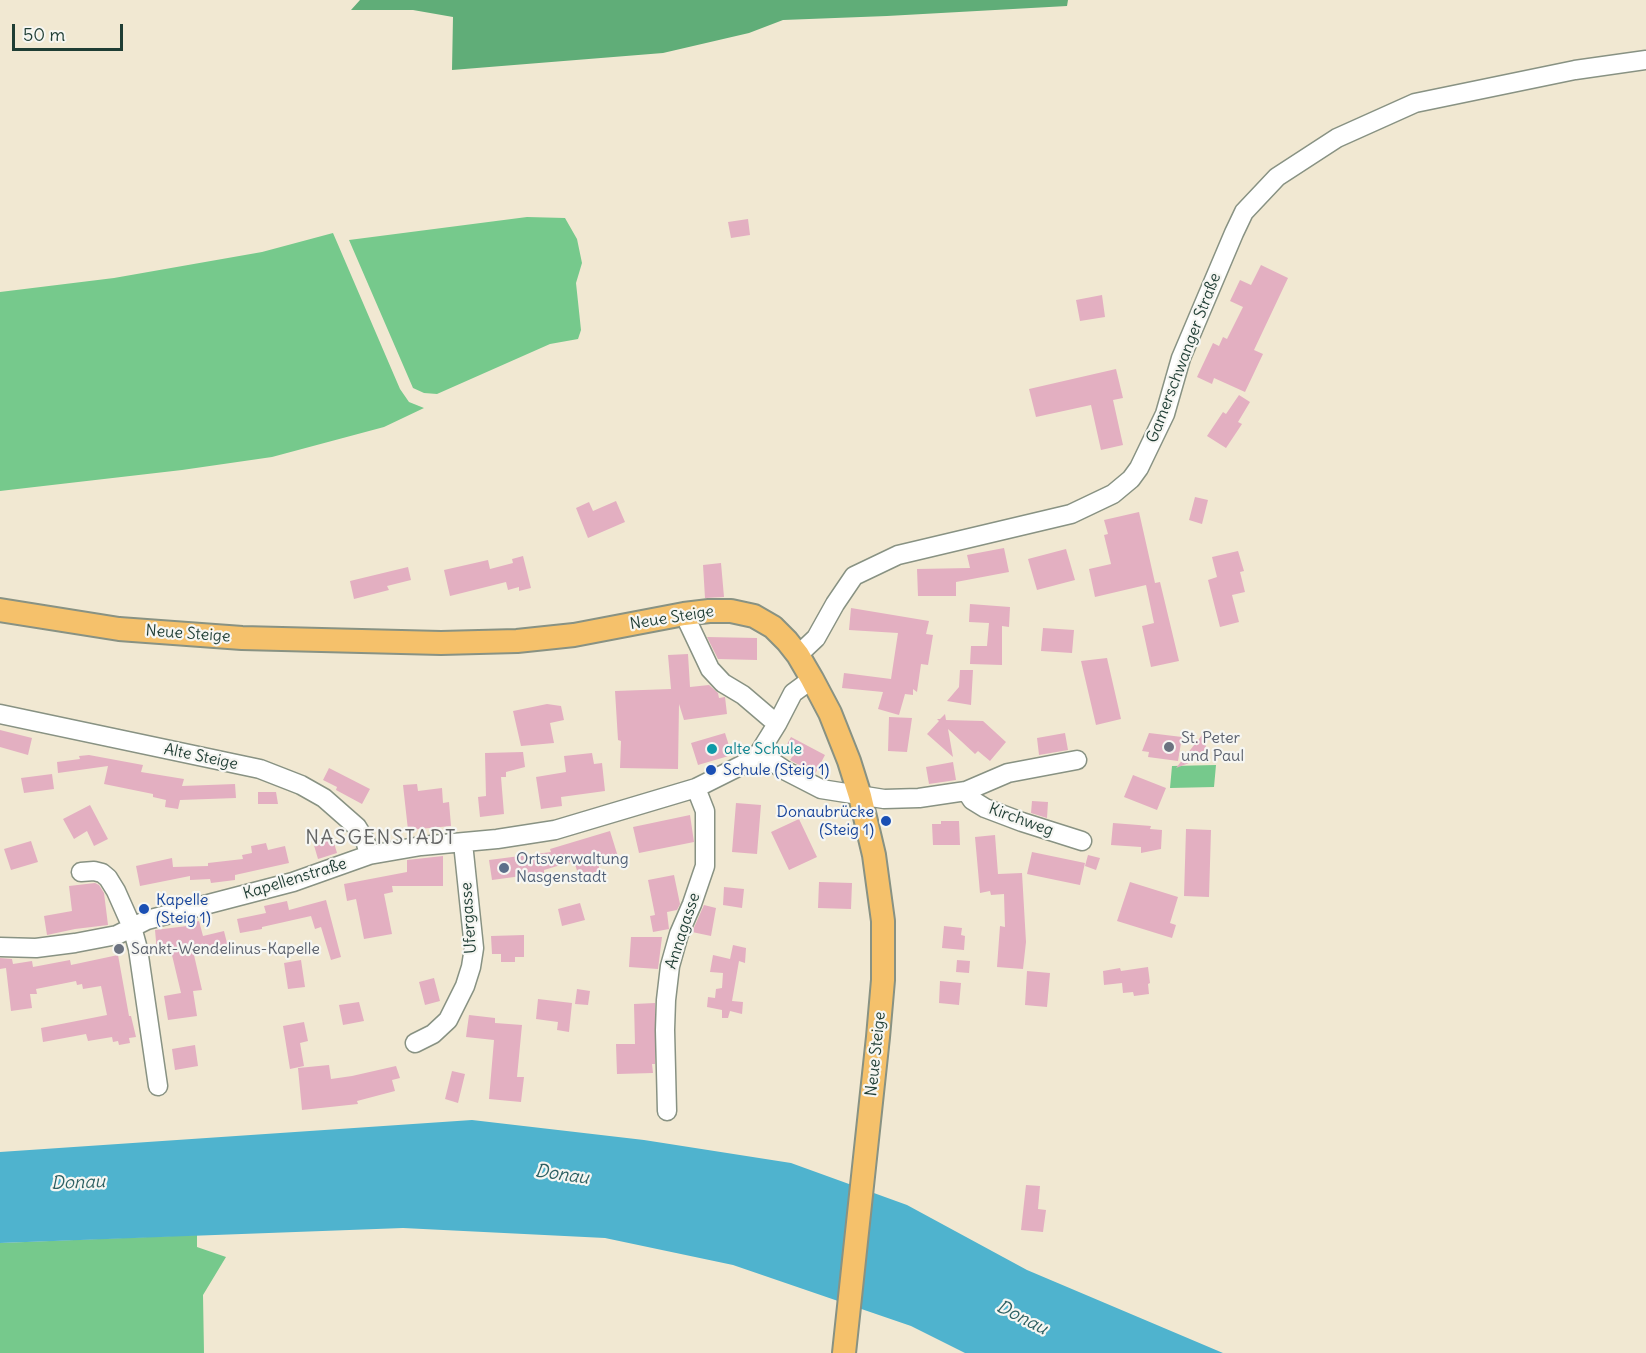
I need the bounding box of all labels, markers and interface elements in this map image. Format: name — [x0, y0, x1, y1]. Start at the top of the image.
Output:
scale bar — [15, 12, 126, 50]
text: 50 m — [23, 23, 65, 46]
street label: Gamerschwanger Straße — [1143, 270, 1225, 446]
street label: Neue Steige — [629, 602, 715, 634]
street label: Neue Steige — [145, 621, 231, 647]
place label: St. Peter und Paul — [1181, 728, 1244, 766]
place label: alte Schule — [724, 739, 802, 759]
street label: Alte Steige — [162, 740, 240, 774]
marker: St. Peter und Paul — [1162, 740, 1176, 754]
marker: alte Schule — [705, 742, 719, 756]
place label: Schule (Steig 1) — [723, 760, 829, 780]
marker: Schule (Steig 1) — [704, 763, 718, 777]
street label: Kirchweg — [986, 799, 1056, 841]
place label: Donaubrücke (Steig 1) — [777, 802, 874, 840]
marker: Donaubrücke (Steig 1) — [879, 814, 893, 828]
district label: NASGENSTADT — [305, 826, 457, 850]
place label: Ortsverwaltung Nasgenstadt — [516, 849, 629, 887]
street label: Kapellenstraße — [241, 854, 349, 904]
marker: Ortsverwaltung Nasgenstadt — [497, 861, 511, 875]
street label: Ufergasse — [457, 881, 481, 955]
place label: Kapelle (Steig 1) — [156, 890, 211, 928]
street label: Annagasse — [662, 890, 704, 972]
marker: Kapelle (Steig 1) — [137, 902, 151, 916]
place label: Sankt-Wendelinus-Kapelle — [131, 939, 320, 959]
marker: Sankt-Wendelinus-Kapelle — [112, 942, 126, 956]
street label: Neue Steige — [862, 1011, 890, 1097]
water label: Donau — [534, 1161, 590, 1189]
water label: Donau — [51, 1171, 105, 1195]
water label: Donau — [993, 1296, 1051, 1340]

